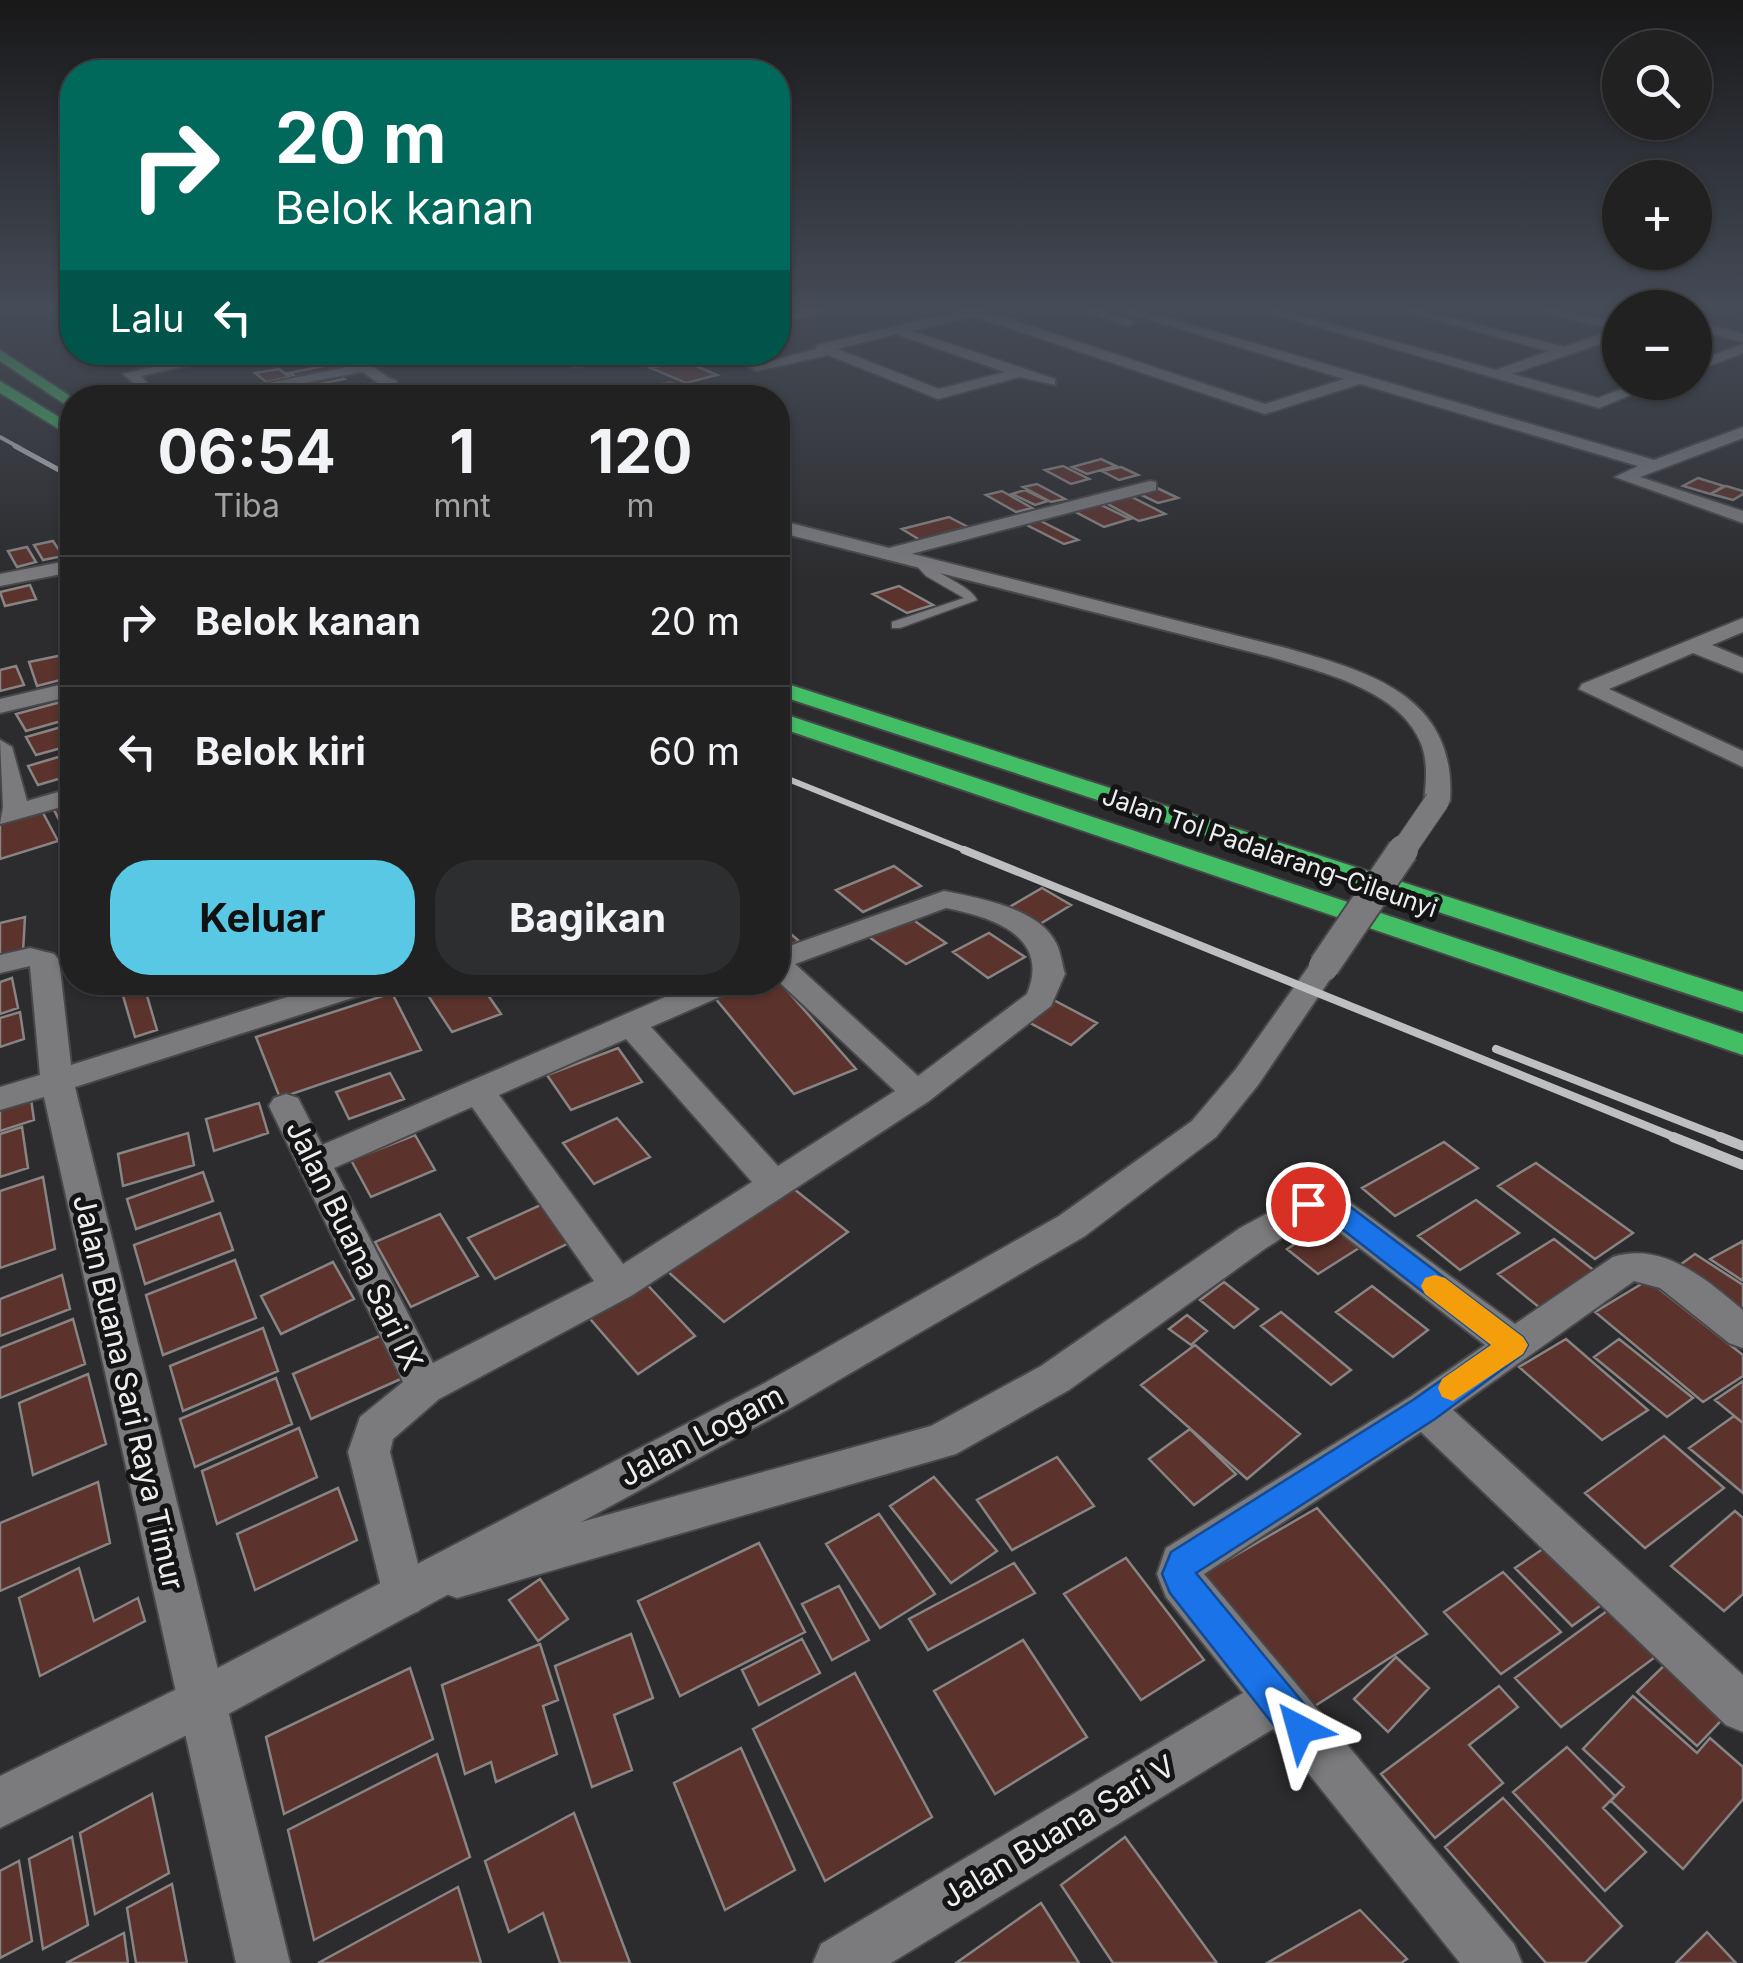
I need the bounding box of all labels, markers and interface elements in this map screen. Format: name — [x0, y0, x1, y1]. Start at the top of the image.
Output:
map controls — [1602, 30, 1712, 400]
button: search — [1602, 30, 1712, 140]
text: 20 m — [275, 95, 447, 180]
icon: right — [110, 100, 240, 230]
button: + — [1602, 160, 1712, 270]
text: Belok kanan — [275, 180, 534, 235]
icon: left — [205, 290, 260, 345]
button: − — [1602, 290, 1712, 400]
text: Lalu — [110, 295, 185, 341]
text: 06:54 — [158, 415, 336, 487]
text: 1 — [449, 415, 475, 487]
text: 120 — [588, 415, 692, 487]
text: Tiba — [214, 486, 280, 525]
text: mnt — [433, 486, 491, 525]
text: m — [626, 486, 654, 525]
icon: right — [110, 594, 165, 649]
text: Belok kanan — [195, 598, 421, 644]
text: 20 m — [649, 598, 740, 644]
icon: left — [110, 724, 165, 779]
text: Belok kiri — [195, 728, 366, 774]
text: 60 m — [648, 728, 740, 774]
street label: Jalan Tol Padalarang–Cileunyi — [1099, 780, 1441, 924]
button: Keluar — [110, 860, 415, 975]
button: Bagikan — [435, 860, 740, 975]
street label: Jalan Buana Sari IX — [279, 1114, 431, 1376]
pin — [1266, 1162, 1351, 1247]
icon: arrive — [1281, 1177, 1336, 1232]
street label: Jalan Buana Sari Raya Timur — [66, 1191, 192, 1593]
street label: Jalan Logam — [613, 1377, 789, 1493]
position arrow — [1248, 1677, 1352, 1781]
street label: Jalan Buana Sari V — [935, 1747, 1181, 1915]

